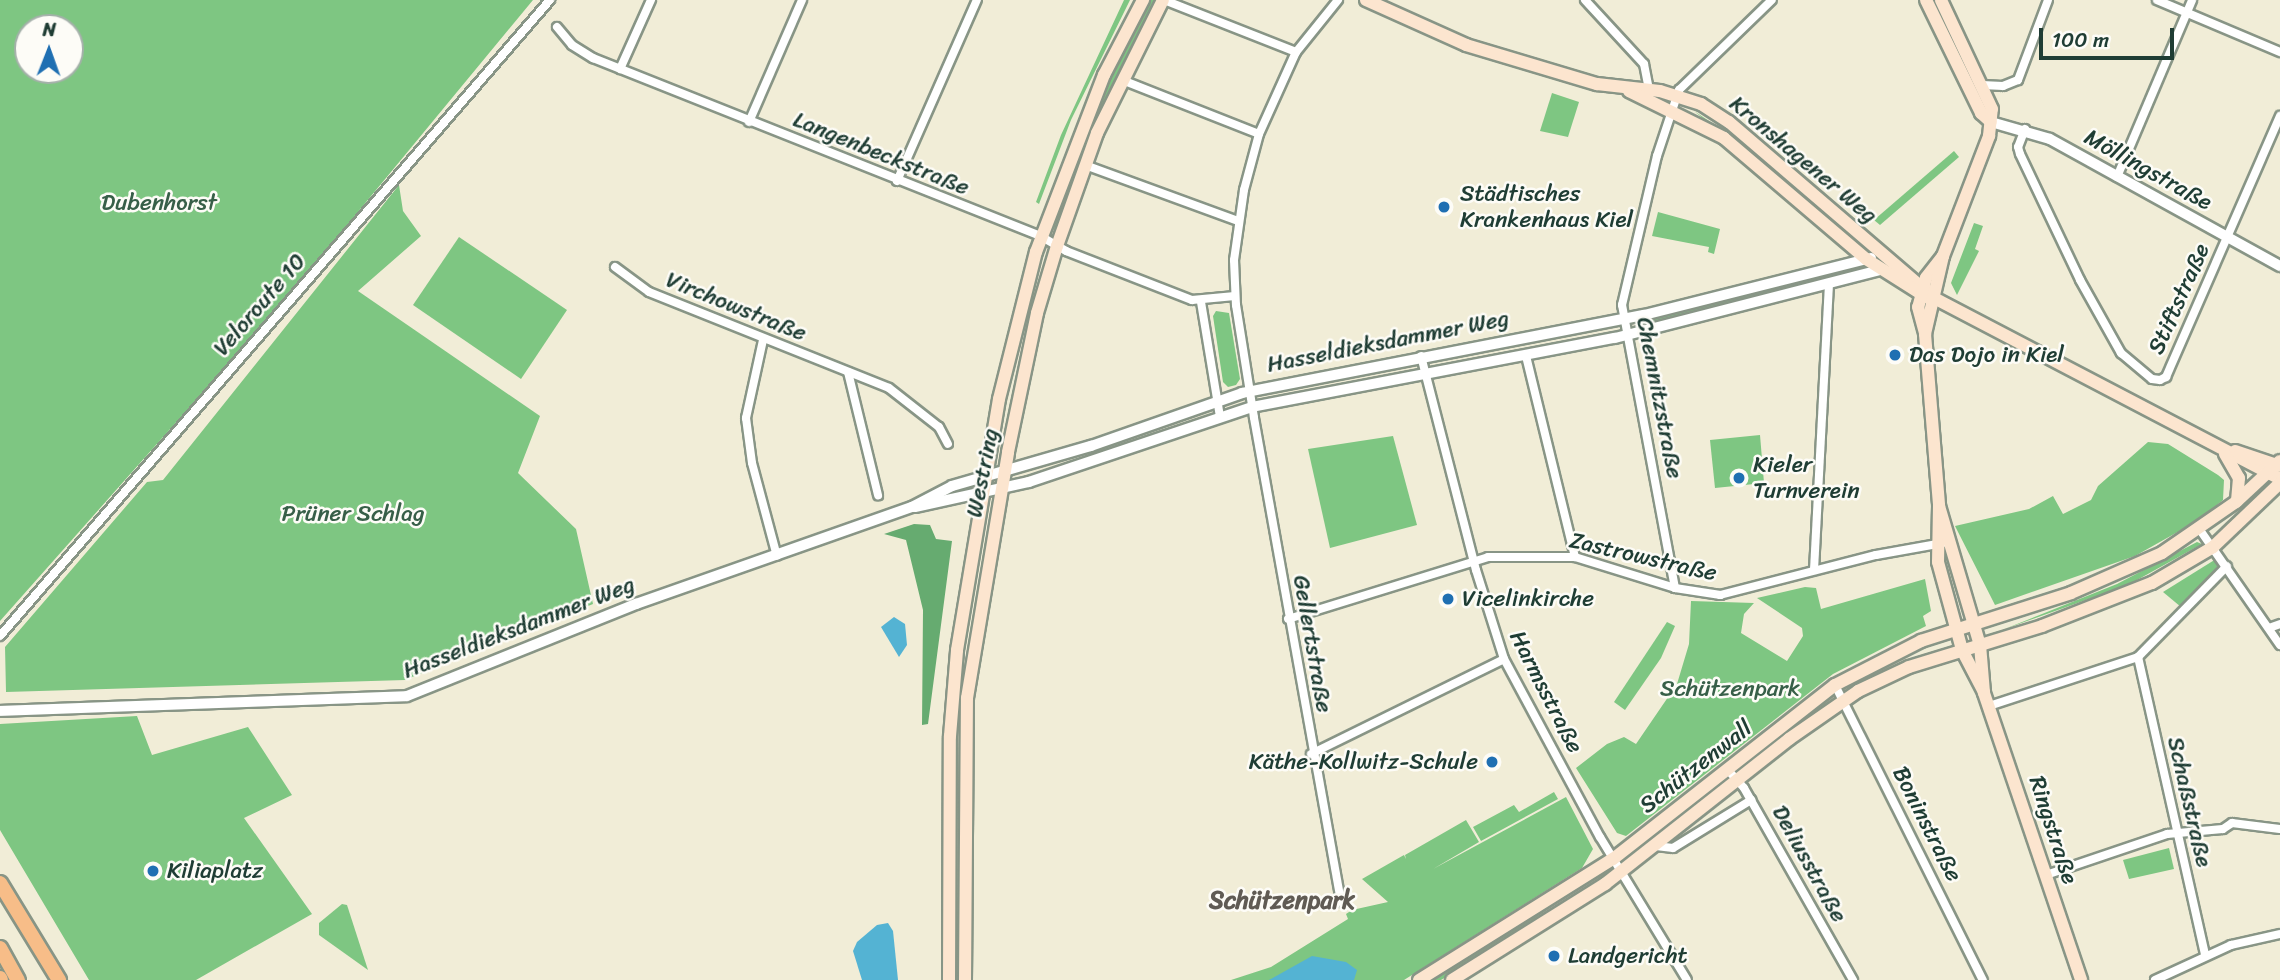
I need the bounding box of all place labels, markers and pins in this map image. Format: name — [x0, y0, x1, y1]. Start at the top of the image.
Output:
place label: Städtisches Krankenhaus Kiel — [1460, 180, 1634, 234]
marker: Städtisches Krankenhaus Kiel — [1434, 197, 1454, 217]
place label: Das Dojo in Kiel — [1909, 341, 2065, 369]
marker: Das Dojo in Kiel — [1887, 347, 1903, 363]
place label: Kieler Turnverein — [1753, 451, 1860, 505]
marker: Kieler Turnverein — [1731, 470, 1747, 486]
place label: Vicelinkirche — [1462, 585, 1594, 613]
marker: Vicelinkirche — [1440, 591, 1456, 607]
place label: Käthe-Kollwitz-Schule — [1249, 748, 1478, 776]
marker: Käthe-Kollwitz-Schule — [1484, 754, 1500, 770]
place label: Kiliaplatz — [167, 857, 263, 885]
marker: Kiliaplatz — [145, 863, 161, 879]
place label: Landgericht — [1568, 942, 1687, 970]
marker: Landgericht — [1546, 948, 1562, 964]

